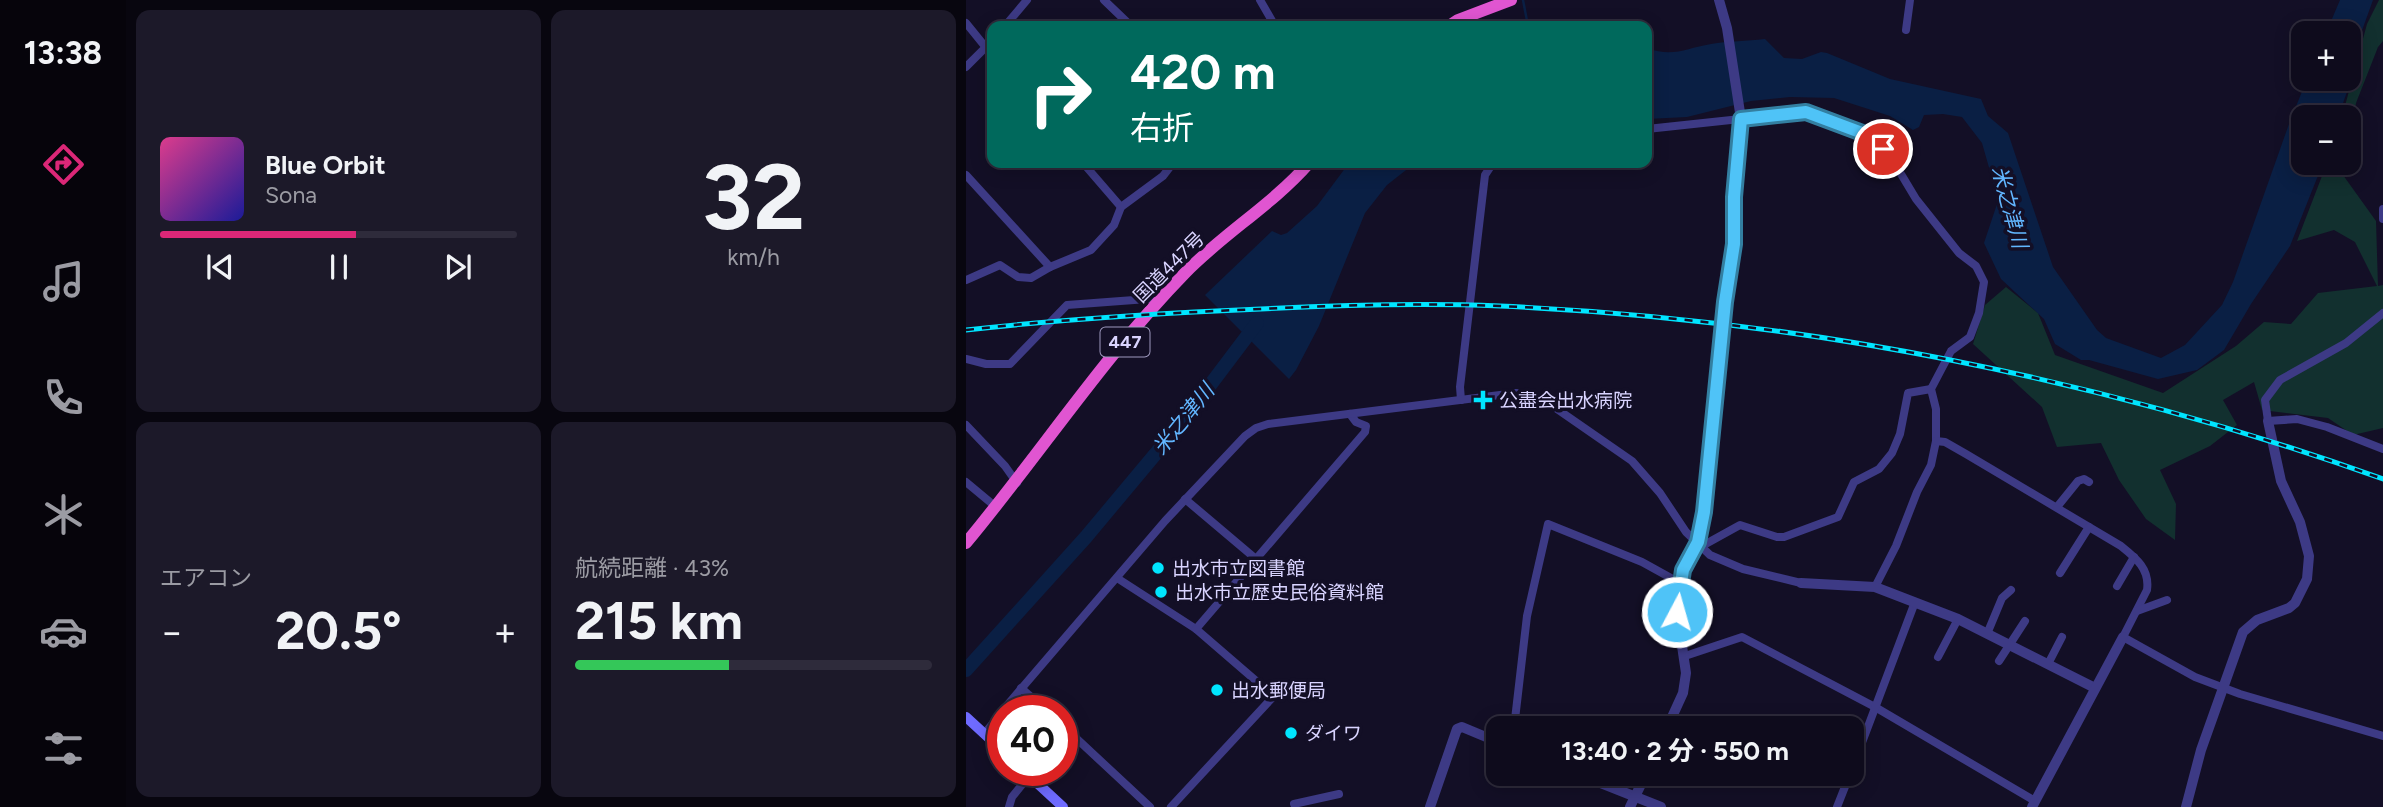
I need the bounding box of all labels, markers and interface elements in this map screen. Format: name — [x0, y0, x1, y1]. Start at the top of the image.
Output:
map controls — [2291, 21, 2361, 175]
button: + — [2291, 21, 2361, 91]
text: 13:38 — [24, 34, 102, 72]
text: 420 m — [1130, 42, 1276, 101]
icon: right — [1015, 49, 1106, 140]
button: − — [2291, 105, 2361, 175]
text: 右折 — [1130, 109, 1194, 147]
pin — [1853, 119, 1913, 179]
icon: arrive — [1864, 130, 1902, 168]
icon: directions — [39, 140, 88, 189]
text: 32 — [702, 143, 805, 252]
text: Blue Orbit — [265, 149, 386, 181]
water label: 米之津川 — [1987, 163, 2033, 253]
text: Sona — [265, 181, 317, 209]
street label: 国道447号 — [1129, 227, 1209, 307]
text: km/h — [727, 243, 780, 271]
icon: previous — [201, 248, 239, 286]
icon: pause — [320, 248, 358, 286]
icon: next — [439, 248, 477, 286]
icon: music — [39, 257, 88, 306]
road number: 447 — [1100, 328, 1150, 356]
icon: phone — [39, 373, 88, 422]
water label: 米之津川 — [1147, 377, 1220, 460]
place label: 公盡会出水病院 — [1499, 389, 1632, 412]
marker: 公盡会出水病院 — [1473, 390, 1493, 410]
icon: climate — [39, 490, 88, 539]
text: 航続距離 · 43% — [575, 554, 729, 582]
place label: 出水市立図書館 — [1172, 557, 1305, 580]
marker: 出水市立図書館 — [1150, 560, 1166, 576]
text: エアコン — [160, 564, 252, 592]
position arrow — [1640, 575, 1714, 649]
place label: 出水市立歴史民俗資料館 — [1175, 581, 1384, 604]
marker: 出水市立歴史民俗資料館 — [1153, 584, 1169, 600]
text: 215 km — [575, 590, 743, 652]
text: 20.5° — [275, 600, 402, 662]
icon: car — [39, 607, 88, 656]
text: − — [160, 609, 184, 655]
text: + — [493, 609, 517, 655]
place label: 出水郵便局 — [1231, 679, 1326, 702]
marker: 出水郵便局 — [1209, 682, 1225, 698]
speed limit sign: 40 — [987, 695, 1078, 786]
place label: ダイワ — [1305, 722, 1362, 745]
icon: filters — [39, 724, 88, 773]
marker: ダイワ — [1283, 725, 1299, 741]
text: 13:40 · 2 分 · 550 m — [1561, 735, 1789, 767]

